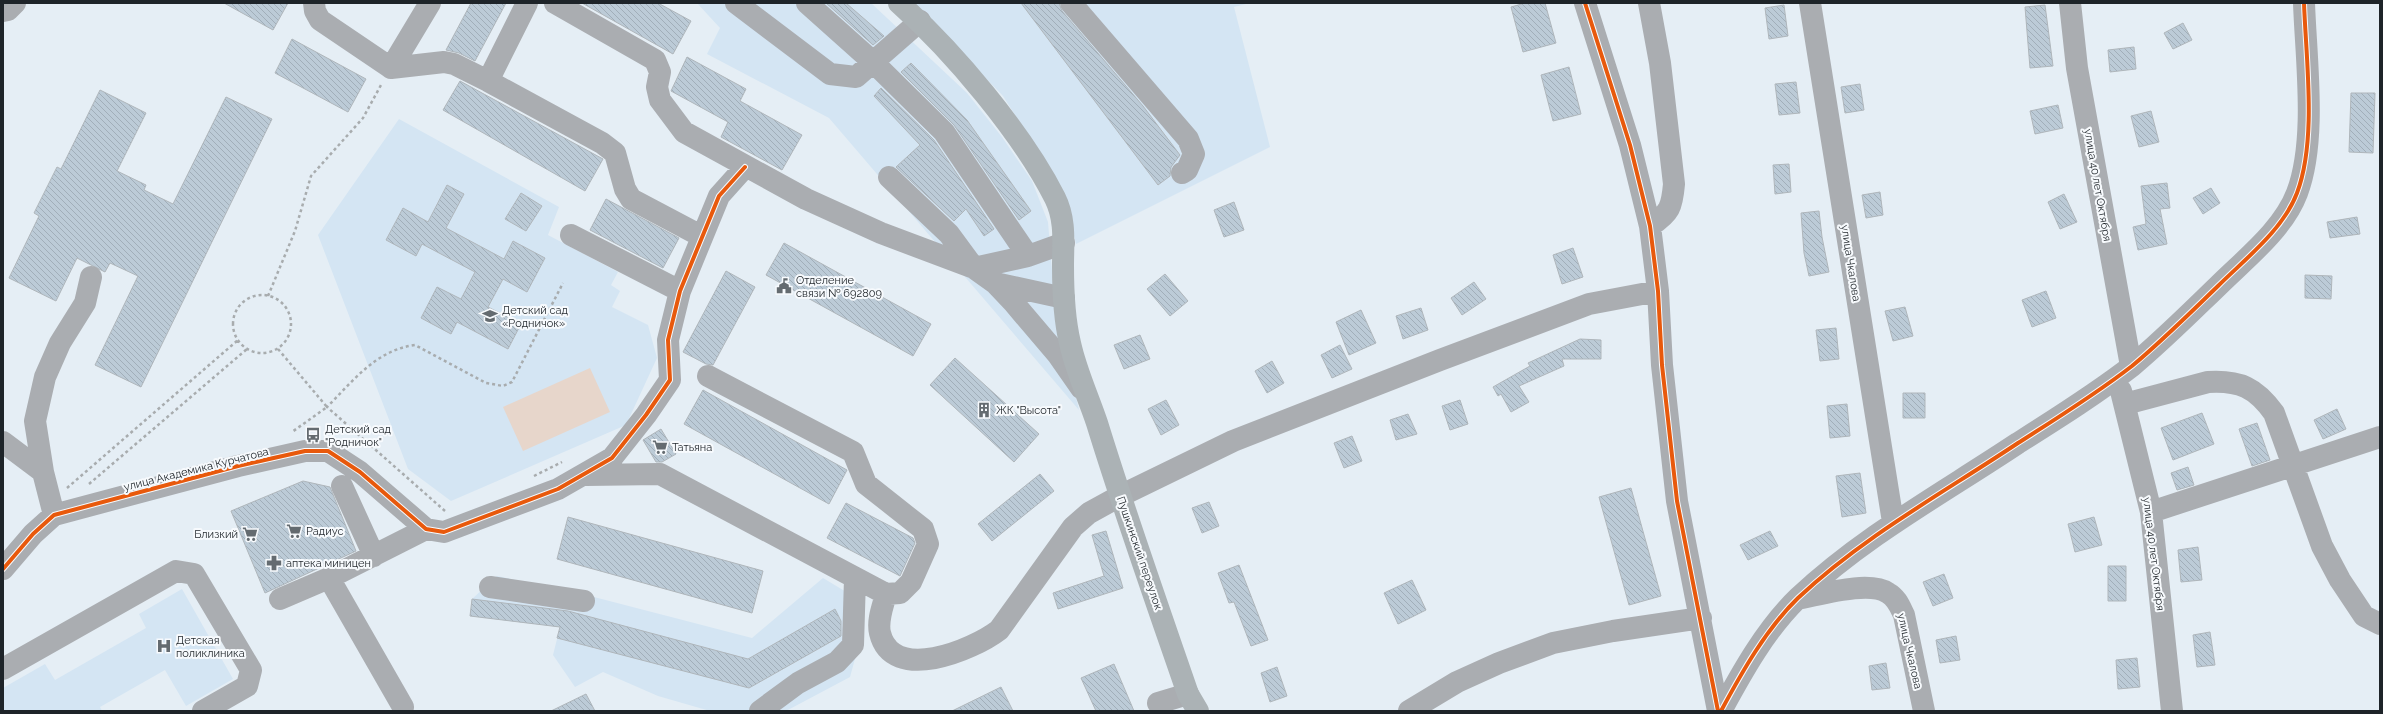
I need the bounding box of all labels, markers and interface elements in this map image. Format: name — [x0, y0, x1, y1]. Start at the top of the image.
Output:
street label: улица 40 лет Октября — [2081, 128, 2114, 242]
street label: улица Чкалова — [1838, 224, 1863, 302]
place label: Отделение связи № 692809 — [796, 274, 882, 300]
public building icon: Отделение связи № 692809 — [775, 277, 793, 295]
place label: Детский сад «Родничок» — [502, 304, 569, 330]
school or university icon: Детский сад «Родничок» — [481, 307, 499, 325]
building icon: ЖК "Высота" — [975, 401, 993, 419]
place label: ЖК "Высота" — [996, 404, 1061, 417]
place label: Детский сад "Родничок" — [325, 423, 392, 449]
bus stop icon: Детский сад "Родничок" — [304, 426, 322, 444]
supermarket icon: Татьяна — [651, 438, 669, 456]
place label: Татьяна — [672, 441, 712, 454]
street label: улица Академика Курчатова — [122, 445, 270, 494]
street label: Пушкинский переулок — [1114, 495, 1165, 612]
street label: улица 40 лет Октября — [2140, 497, 2167, 612]
supermarket icon: Радиус — [285, 522, 303, 540]
supermarket icon: Близкий — [241, 525, 259, 543]
place label: Радиус — [306, 525, 343, 538]
place label: Близкий — [194, 528, 238, 541]
pharmacy icon: аптека миницен — [265, 554, 283, 572]
place label: аптека миницен — [286, 557, 371, 570]
street label: улица Чкалова — [1894, 612, 1925, 690]
place label: Детская поликлиника — [176, 634, 245, 660]
hospital icon: Детская поликлиника — [155, 637, 173, 655]

